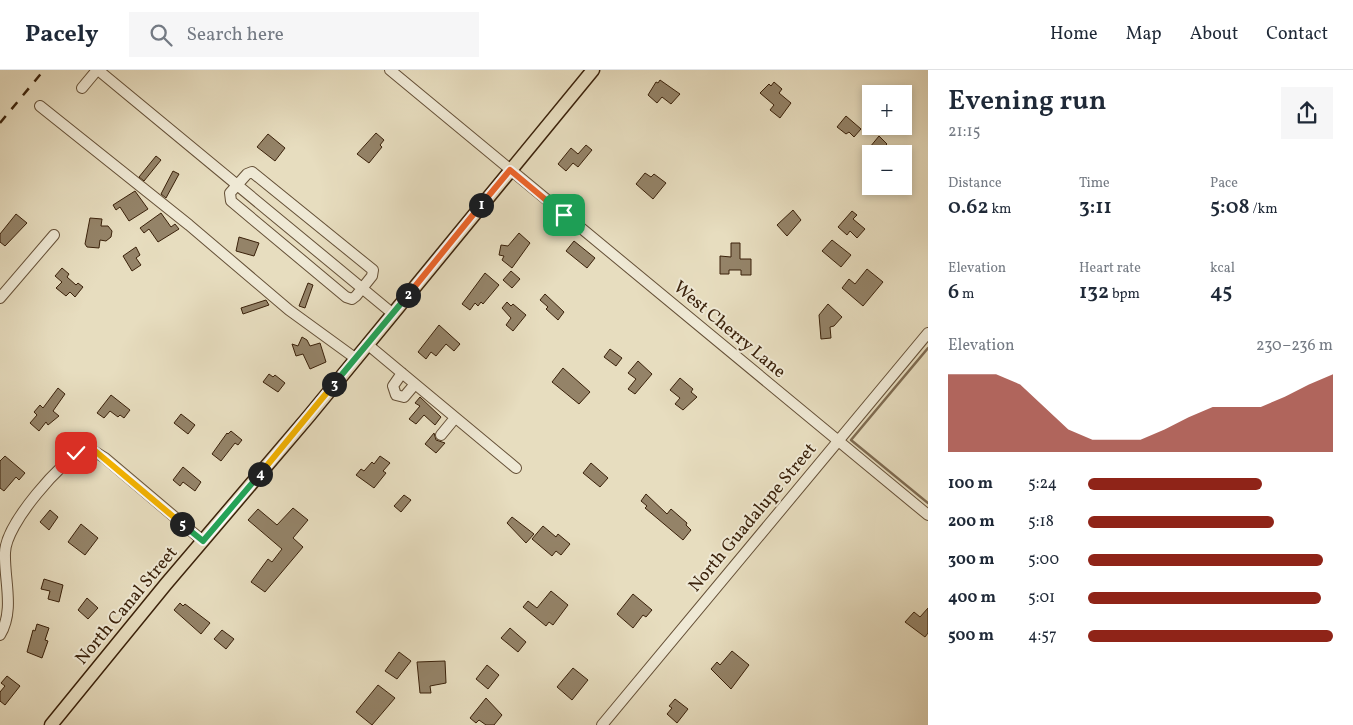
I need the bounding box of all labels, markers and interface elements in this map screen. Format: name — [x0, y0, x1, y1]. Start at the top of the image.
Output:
search box — [129, 12, 479, 57]
text: Pacely — [25, 18, 99, 52]
icon: search — [147, 21, 175, 49]
text: Search here — [187, 22, 284, 48]
text: Home — [1050, 22, 1098, 47]
text: Map — [1126, 22, 1162, 47]
text: About — [1190, 22, 1238, 47]
text: Contact — [1266, 22, 1328, 47]
text: Evening run — [948, 82, 1107, 121]
map controls — [862, 85, 912, 195]
button: + — [862, 85, 912, 135]
button: share — [1281, 87, 1333, 139]
text: 21:15 — [948, 121, 980, 143]
button: − — [862, 145, 912, 195]
text: Distance — [948, 174, 1002, 193]
text: Time — [1079, 174, 1110, 193]
text: Pace — [1210, 174, 1238, 193]
pin: 1 — [468, 192, 494, 218]
text: 0.62 — [948, 193, 989, 222]
text: 3:11 — [1079, 193, 1112, 222]
text: 5:08 — [1210, 193, 1250, 222]
pin — [543, 194, 585, 236]
text: 1 — [479, 196, 484, 215]
text: km — [989, 200, 1011, 219]
text: /km — [1250, 200, 1278, 219]
icon: arrive — [550, 201, 578, 229]
text: Elevation — [948, 259, 1006, 278]
text: Heart rate — [1079, 259, 1141, 278]
text: kcal — [1210, 259, 1235, 278]
street label: West Cherry Lane — [667, 275, 791, 385]
text: 6 — [948, 278, 959, 307]
text: 132 — [1079, 278, 1109, 307]
text: 45 — [1210, 278, 1232, 307]
pin: 2 — [396, 282, 420, 308]
text: m — [959, 285, 974, 304]
text: bpm — [1109, 285, 1140, 304]
text: 2 — [405, 286, 412, 305]
text: Elevation — [948, 335, 1015, 357]
text: 230–236 m — [1256, 335, 1333, 357]
pin: 3 — [322, 372, 346, 396]
text: 3 — [331, 375, 338, 394]
pin — [55, 432, 97, 474]
street label: North Guadalupe Street — [683, 438, 823, 598]
icon: check — [62, 439, 90, 467]
pin: 4 — [248, 462, 272, 486]
text: 4 — [256, 465, 265, 484]
text: 100 m — [948, 473, 993, 495]
text: 5:24 — [1028, 473, 1057, 495]
text: 200 m — [948, 511, 995, 533]
text: 5:18 — [1028, 511, 1054, 533]
pin: 5 — [170, 512, 194, 536]
text: 5 — [179, 515, 186, 534]
street label: North Canal Street — [70, 541, 184, 671]
text: 300 m — [948, 549, 994, 571]
text: 5:00 — [1028, 549, 1059, 571]
text: 400 m — [948, 587, 996, 609]
text: 5:01 — [1028, 587, 1055, 609]
text: 500 m — [948, 625, 994, 647]
text: 4:57 — [1028, 625, 1057, 647]

